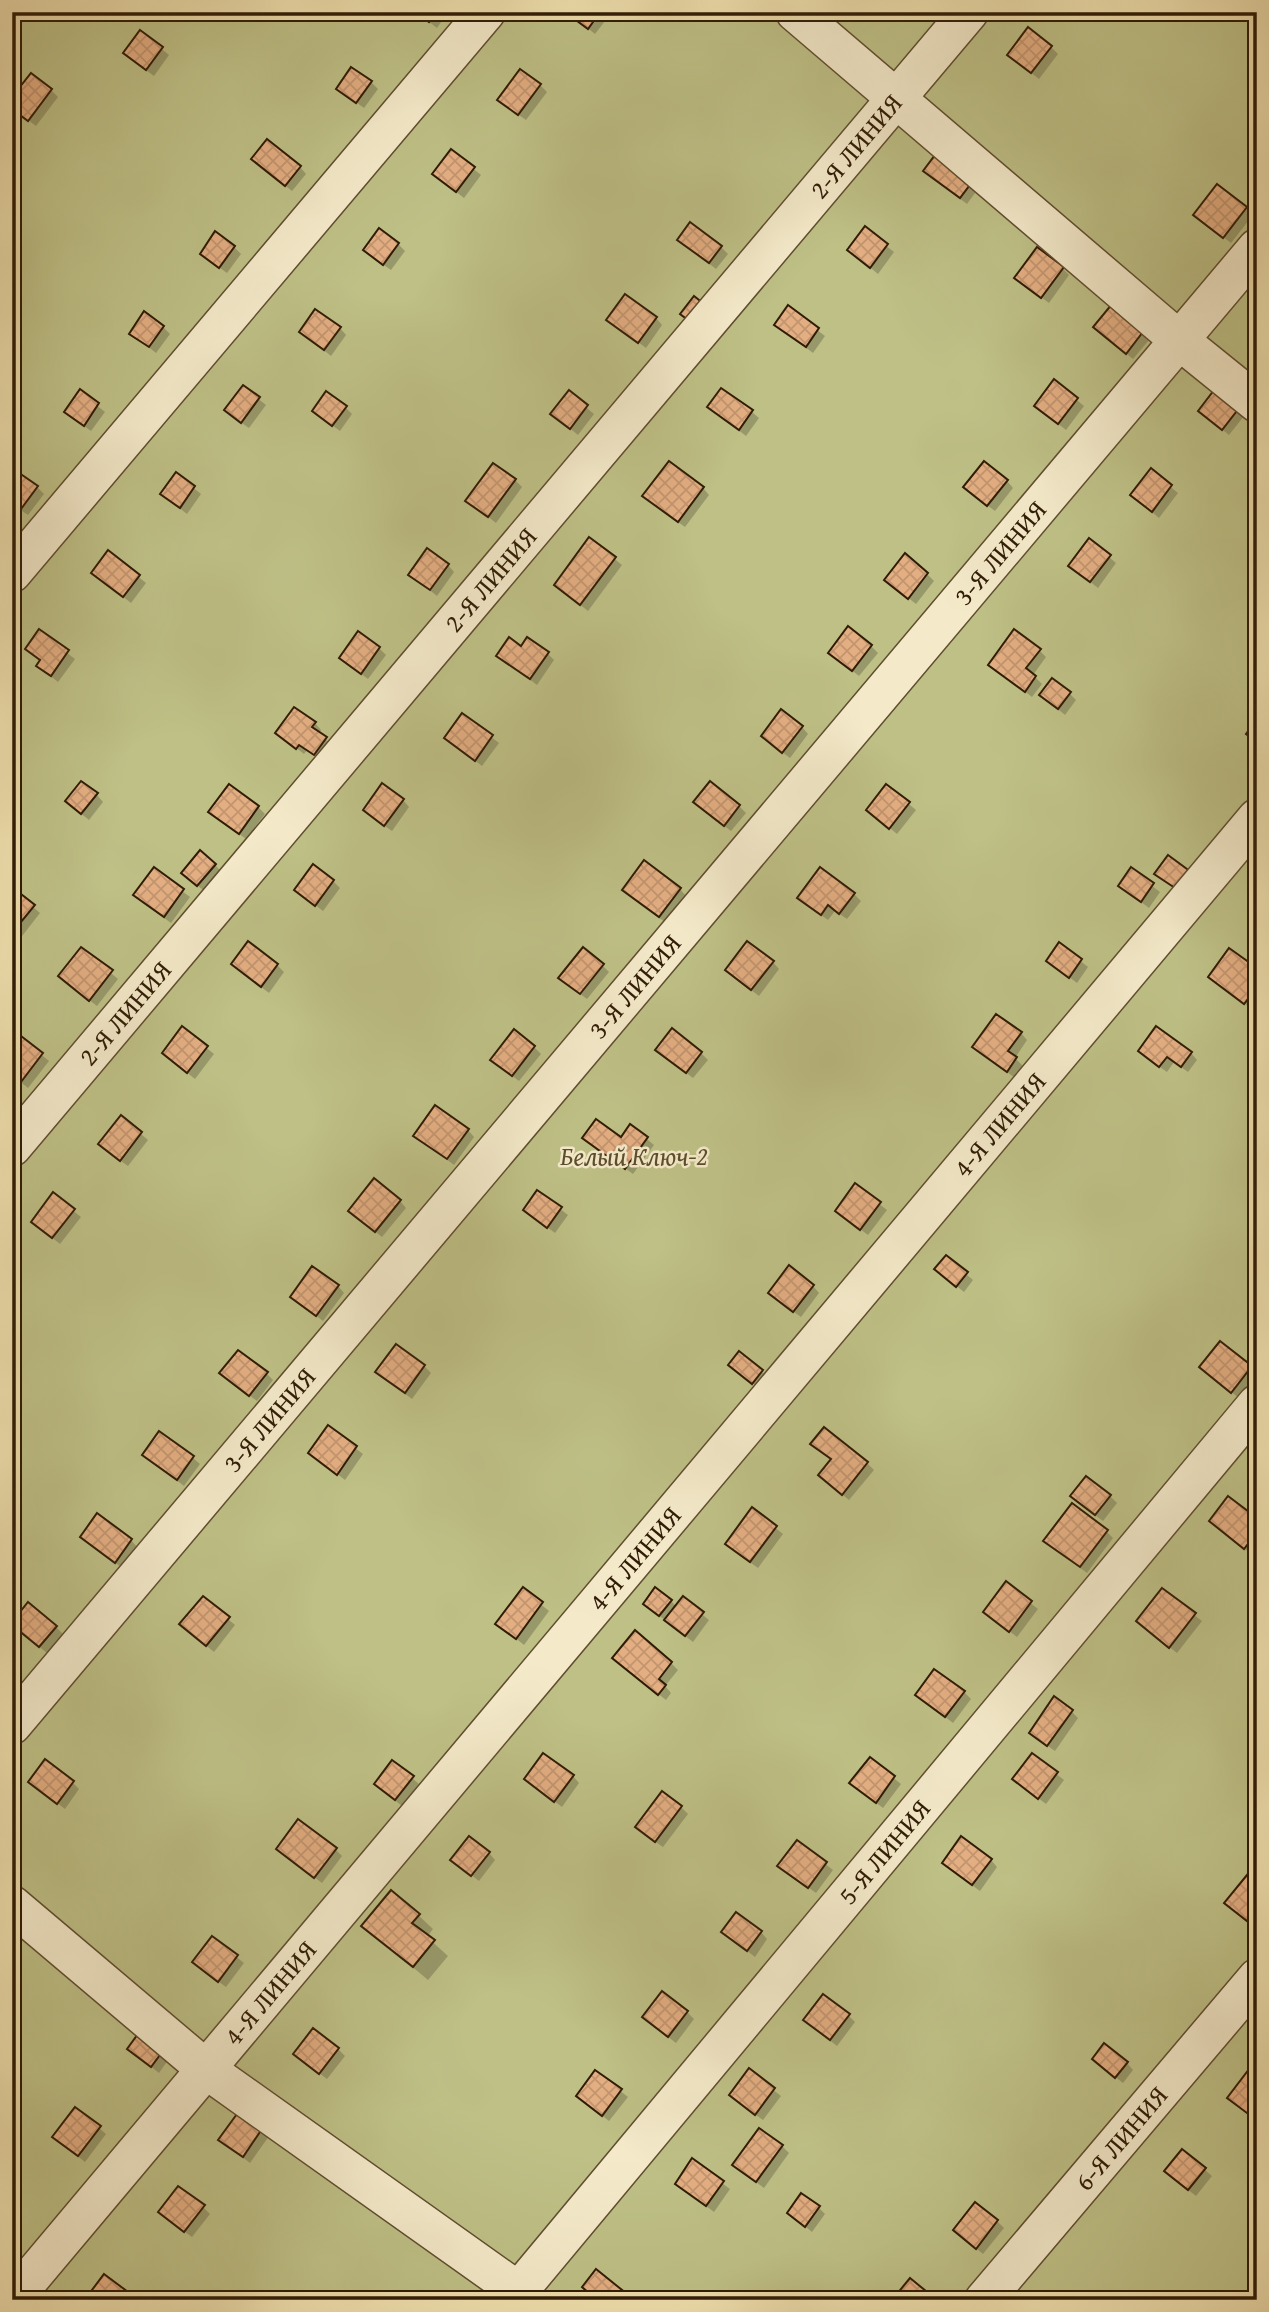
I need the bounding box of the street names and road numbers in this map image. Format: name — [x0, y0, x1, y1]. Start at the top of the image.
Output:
street label: 2-Я ЛИНИЯ — [800, 85, 911, 207]
street label: 3-Я ЛИНИЯ — [944, 492, 1055, 614]
street label: 2-Я ЛИНИЯ — [434, 518, 546, 640]
street label: 3-Я ЛИНИЯ — [579, 925, 690, 1047]
street label: 2-Я ЛИНИЯ — [69, 952, 180, 1074]
street label: 4-Я ЛИНИЯ — [943, 1063, 1055, 1185]
street label: 3-Я ЛИНИЯ — [213, 1359, 324, 1481]
street label: 4-Я ЛИНИЯ — [579, 1497, 690, 1620]
street label: 5-Я ЛИНИЯ — [828, 1791, 939, 1913]
street label: 4-Я ЛИНИЯ — [214, 1932, 325, 2054]
street label: 6-Я ЛИНИЯ — [1065, 2077, 1177, 2199]

